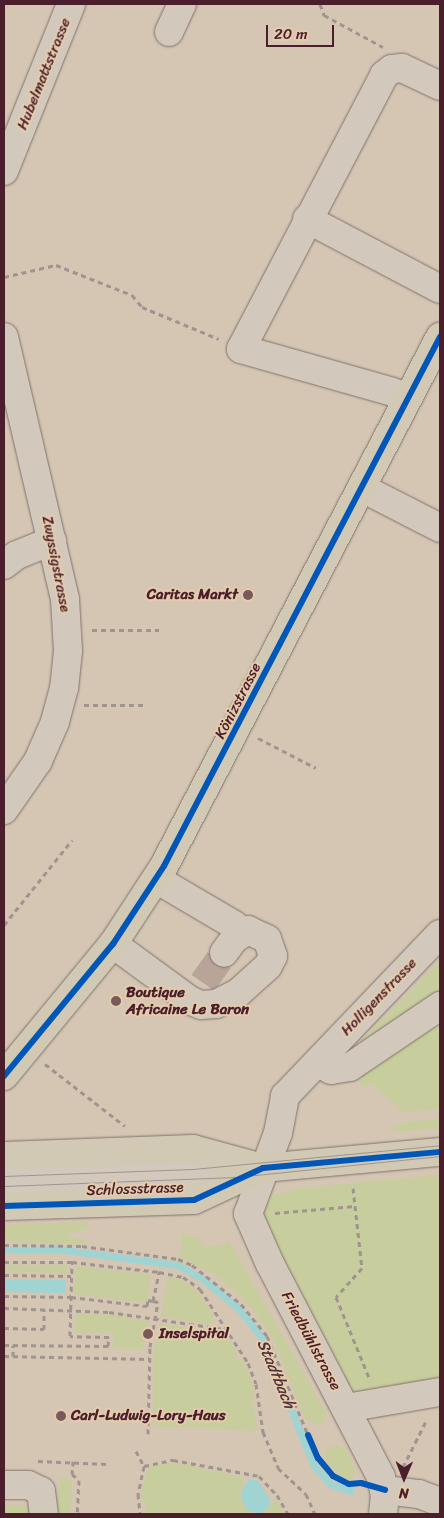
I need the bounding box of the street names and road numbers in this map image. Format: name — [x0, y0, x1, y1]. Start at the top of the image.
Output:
street label: Hubelmattstrasse — [13, 15, 75, 133]
street label: Zwyssigstrasse — [38, 514, 74, 614]
street label: Könizstrasse — [211, 660, 265, 742]
street label: Holligenstrasse — [337, 954, 421, 1040]
street label: Schlossstrasse — [86, 1178, 184, 1200]
street label: Friedbühlstrasse — [277, 1288, 345, 1394]

